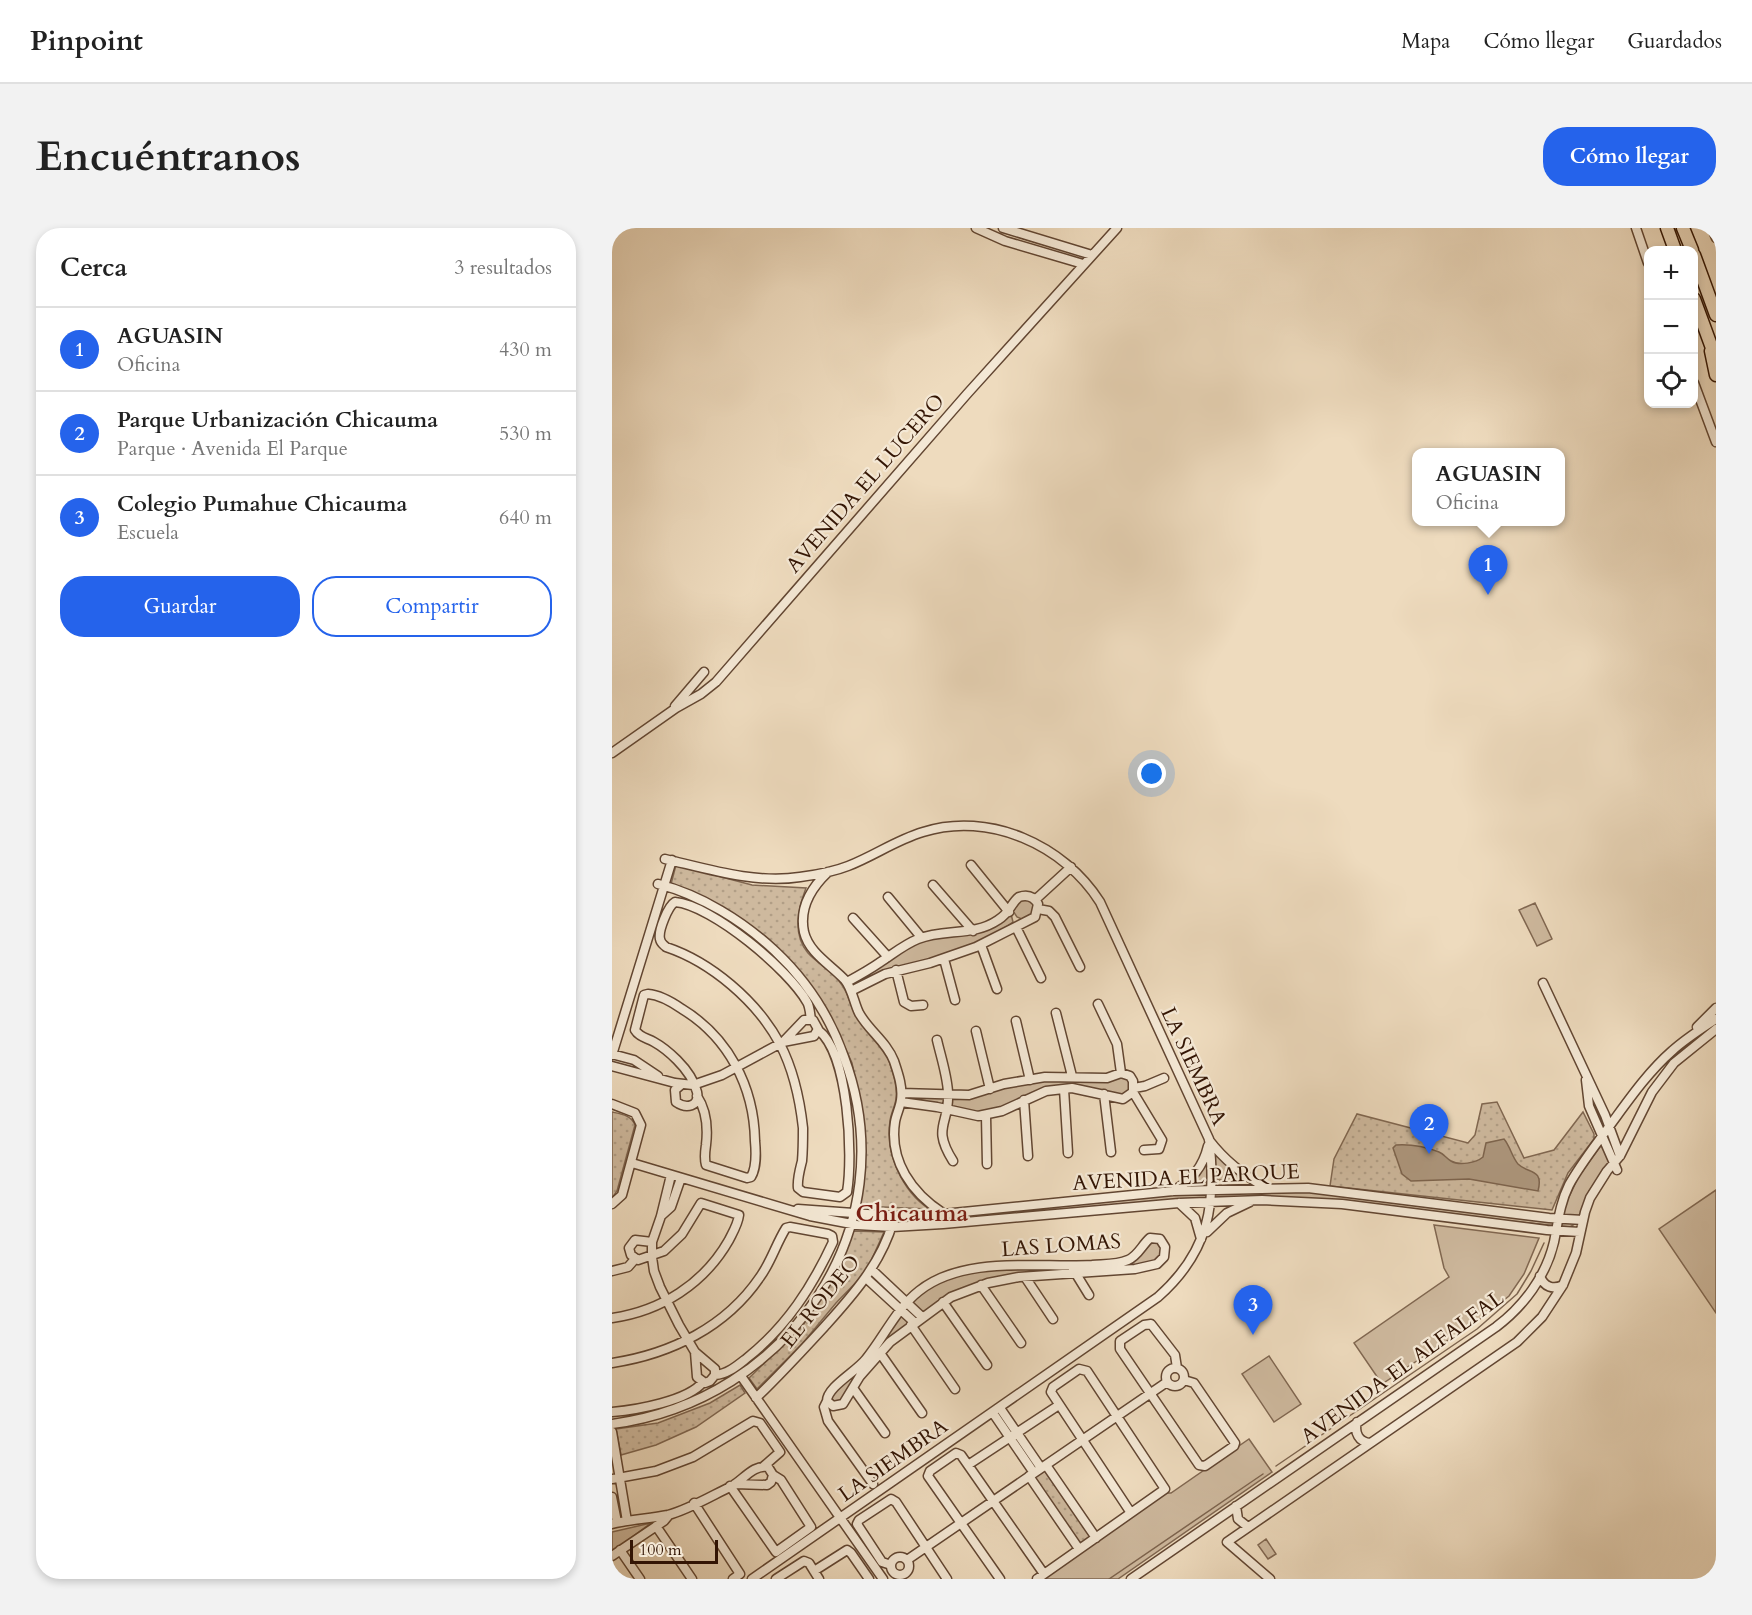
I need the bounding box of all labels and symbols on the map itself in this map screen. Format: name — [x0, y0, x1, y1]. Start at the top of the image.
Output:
street label: AVENIDA EL LUCERO — [779, 387, 951, 579]
pin: 1 — [1468, 546, 1508, 595]
your location — [1137, 759, 1166, 788]
street label: LA SIEMBRA — [1153, 1002, 1234, 1130]
pin: 2 — [1410, 1104, 1448, 1154]
street label: AVENIDA EL PARQUE — [1072, 1157, 1300, 1198]
district label: Chicauma — [856, 1197, 968, 1230]
street label: LAS LOMAS — [1000, 1227, 1122, 1264]
street label: EL RODEO — [774, 1249, 867, 1354]
street label: AVENIDA EL ALFALFAL — [1295, 1284, 1510, 1451]
pin: 3 — [1234, 1286, 1272, 1335]
street label: LA SIEMBRA — [833, 1412, 954, 1509]
scale bar — [630, 1537, 718, 1564]

